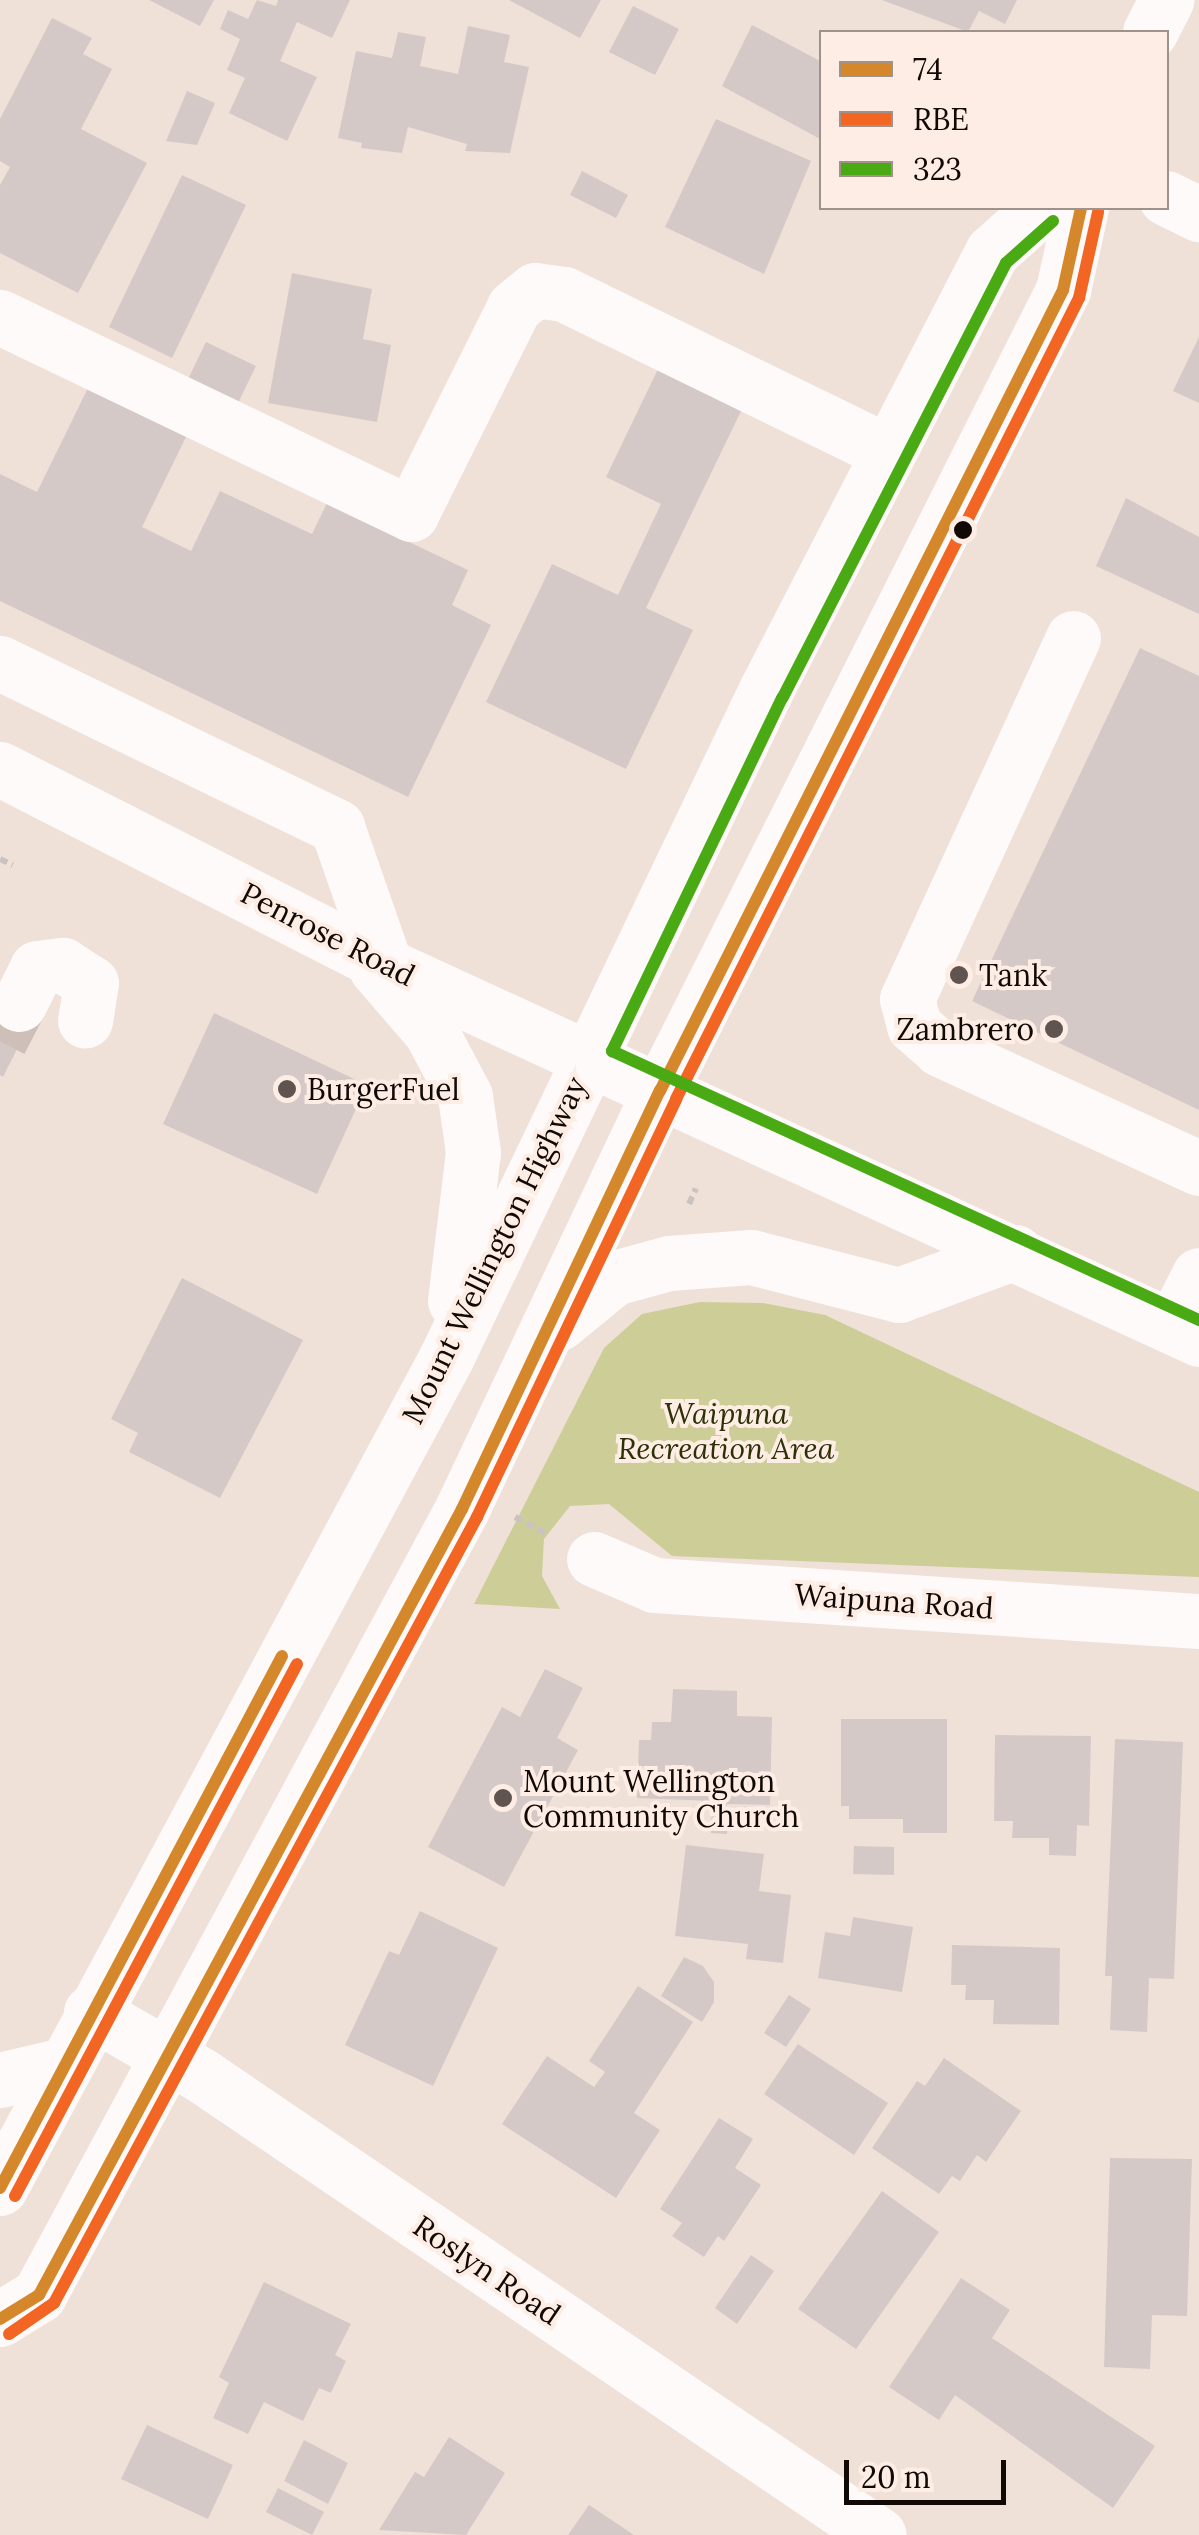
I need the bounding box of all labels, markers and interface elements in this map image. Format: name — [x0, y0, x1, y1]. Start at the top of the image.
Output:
legend — [819, 30, 1169, 210]
text: 74 — [913, 50, 943, 88]
text: RBE — [913, 100, 969, 138]
text: 323 — [913, 150, 962, 188]
unlabelled marker — [953, 520, 973, 540]
street label: Penrose Road — [235, 875, 421, 993]
place label: Tank — [979, 957, 1047, 993]
marker: Tank — [948, 964, 970, 986]
place label: Zambrero — [897, 1011, 1034, 1047]
marker: Zambrero — [1043, 1018, 1065, 1040]
place label: BurgerFuel — [307, 1071, 460, 1107]
street label: Mount Wellington Highway — [394, 1071, 594, 1429]
marker: BurgerFuel — [276, 1078, 298, 1100]
park label: Waipuna Recreation Area — [618, 1395, 834, 1466]
street label: Waipuna Road — [793, 1576, 995, 1626]
place label: Mount Wellington Community Church — [523, 1763, 799, 1834]
marker: Mount Wellington Community Church — [492, 1787, 514, 1809]
street label: Roslyn Road — [407, 2208, 567, 2332]
scale bar — [849, 2440, 1012, 2502]
text: 20 m — [861, 2458, 930, 2496]

